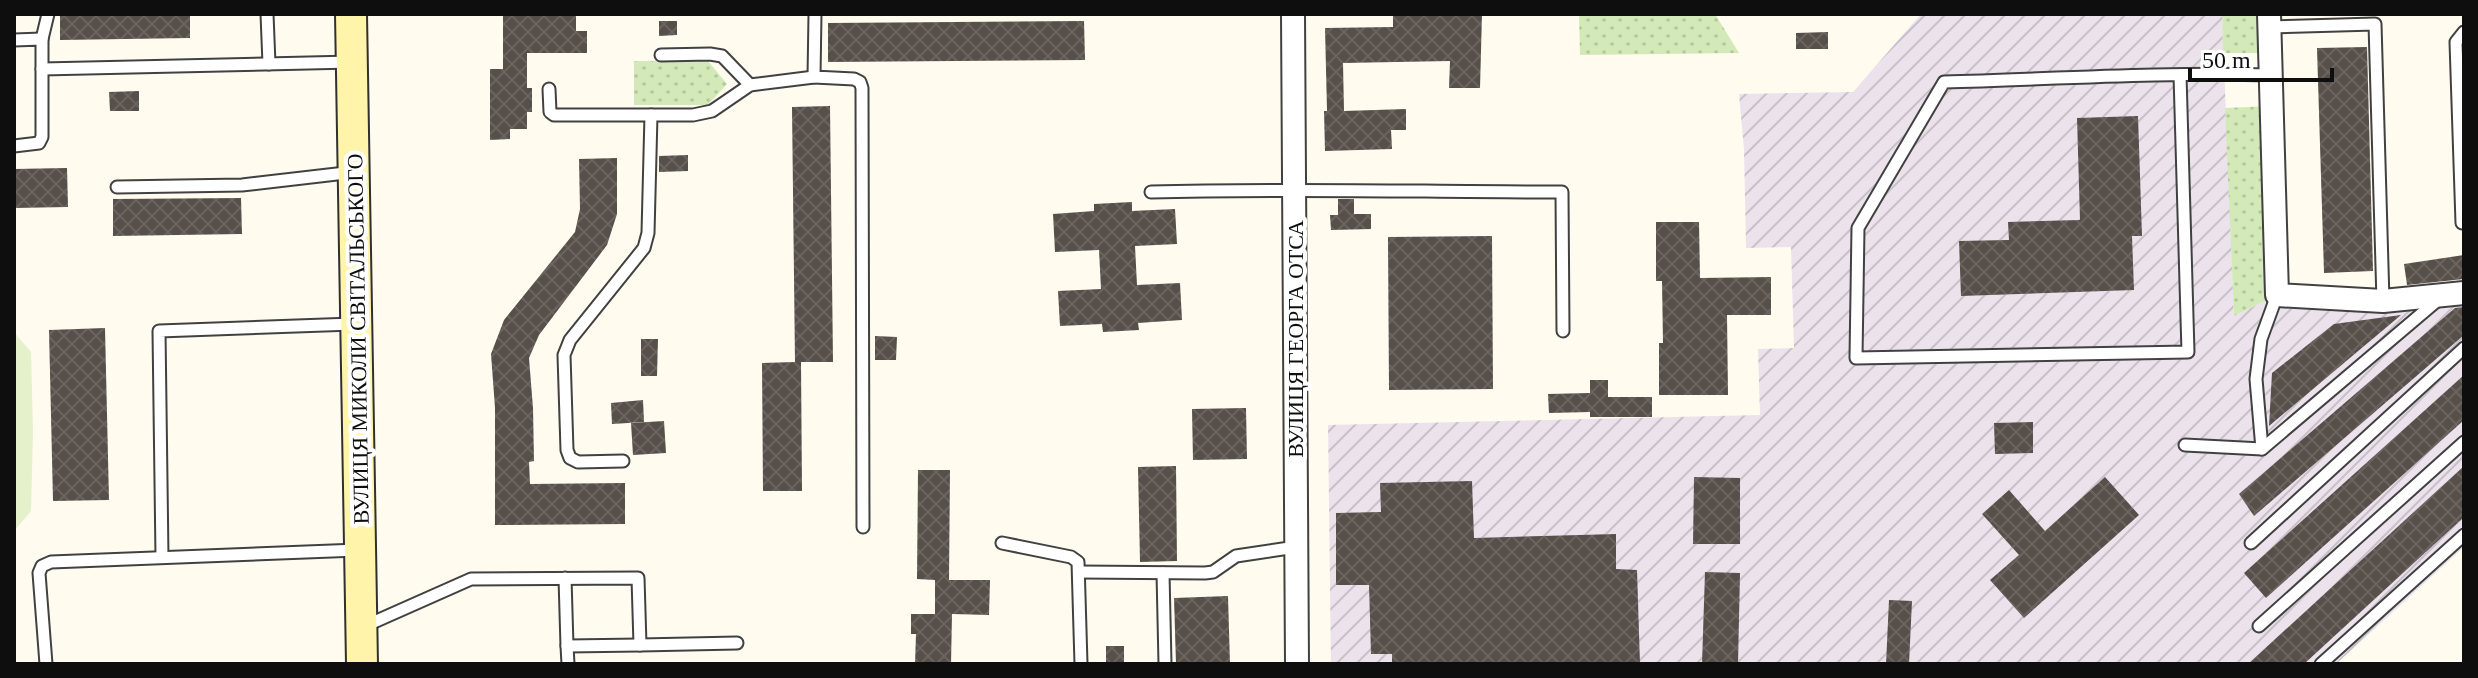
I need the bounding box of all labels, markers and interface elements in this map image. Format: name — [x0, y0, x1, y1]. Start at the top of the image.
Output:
scale bar — [2190, 32, 2332, 82]
text: 50 m — [2202, 47, 2251, 73]
street label: ВУЛИЦЯ МИКОЛИ СВІТАЛЬСЬКОГО — [342, 153, 374, 525]
street label: ВУЛИЦЯ ГЕОРГА ОТСА — [1283, 220, 1308, 458]

